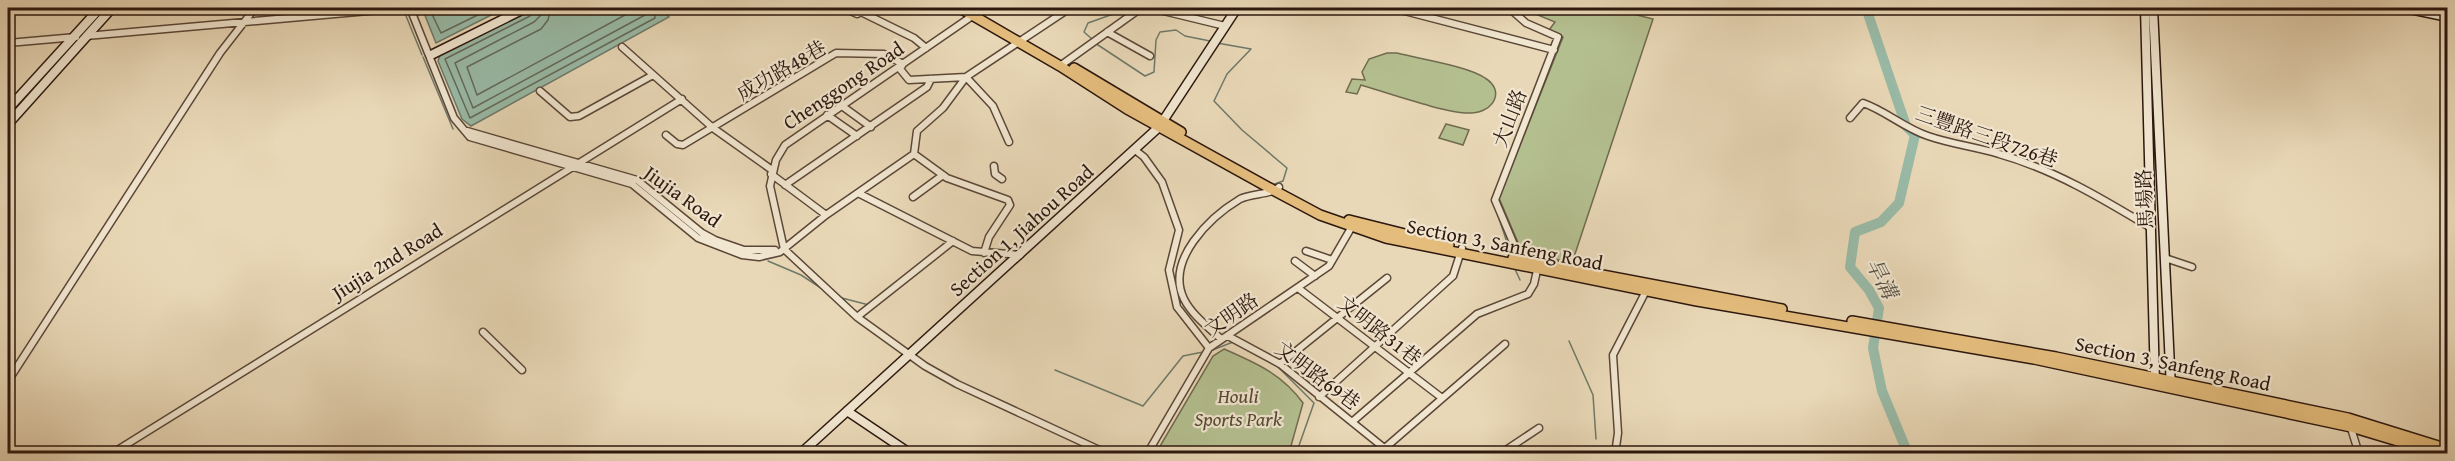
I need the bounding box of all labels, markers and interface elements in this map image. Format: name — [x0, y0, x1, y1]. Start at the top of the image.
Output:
street label: 成功路48巷 — [731, 33, 831, 107]
street label: Chenggong Road — [777, 34, 910, 136]
street label: 大山路 — [1485, 85, 1533, 151]
street label: 三豐路三段726巷 — [1912, 98, 2062, 174]
street label: Jiujia Road — [636, 156, 728, 234]
street label: Section 1, Jiahou Road — [942, 157, 1100, 303]
street label: 馬場路 — [2128, 168, 2160, 230]
street label: Section 3, Sanfeng Road — [1405, 211, 1606, 277]
street label: Jiujia 2nd Road — [324, 215, 448, 308]
water label: 旱溝 — [1859, 252, 1907, 306]
street label: 文明路 — [1198, 285, 1264, 343]
street label: 文明路31巷 — [1332, 288, 1428, 372]
street label: Section 3, Sanfeng Road — [2073, 328, 2274, 398]
street label: 文明路69巷 — [1270, 334, 1366, 416]
park label: Houli Sports Park — [1194, 381, 1283, 433]

